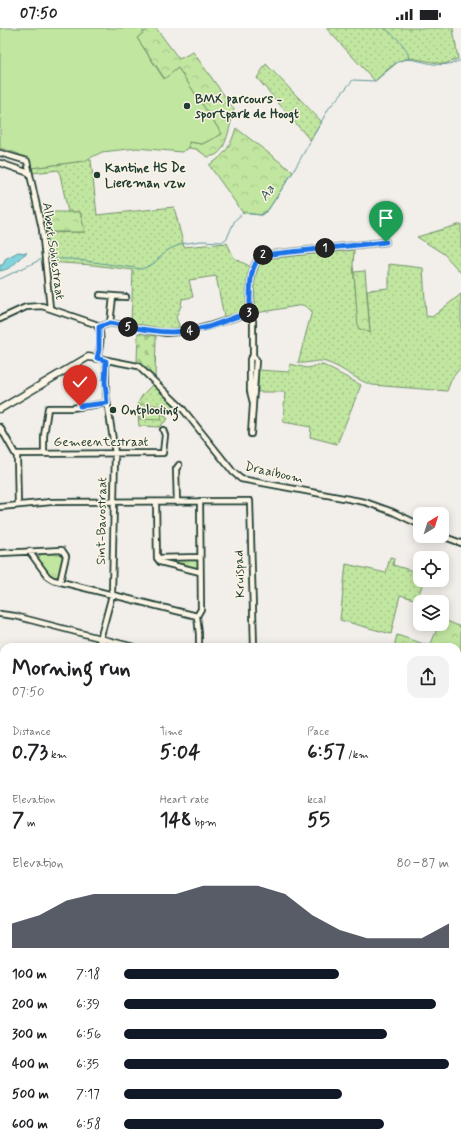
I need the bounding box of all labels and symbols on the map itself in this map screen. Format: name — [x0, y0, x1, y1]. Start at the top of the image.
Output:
place label: BMX parcours - sportpark de Hoogt — [194, 91, 299, 124]
marker: BMX parcours - sportpark de Hoogt — [182, 101, 192, 111]
place label: Kantine HS De Liereman vzw — [105, 160, 186, 192]
marker: Kantine HS De Liereman vzw — [92, 170, 102, 180]
water label: Aa — [255, 181, 279, 205]
street label: Albert Sohiestraat — [38, 201, 68, 301]
pin — [369, 201, 403, 242]
pin: 1 — [315, 238, 335, 258]
pin: 2 — [253, 245, 273, 265]
pin: 3 — [239, 303, 259, 323]
pin: 5 — [118, 317, 138, 337]
pin: 4 — [180, 321, 200, 341]
pin — [63, 365, 97, 406]
place label: Ontplooiing — [121, 402, 179, 422]
marker: Ontplooiing — [108, 405, 118, 415]
street label: Gemeentestraat — [54, 434, 149, 451]
street label: Draaiboom — [243, 458, 305, 488]
street label: Sint-Bavostraat — [93, 477, 111, 565]
north arrow — [413, 507, 449, 543]
street label: Kruispad — [231, 550, 249, 598]

